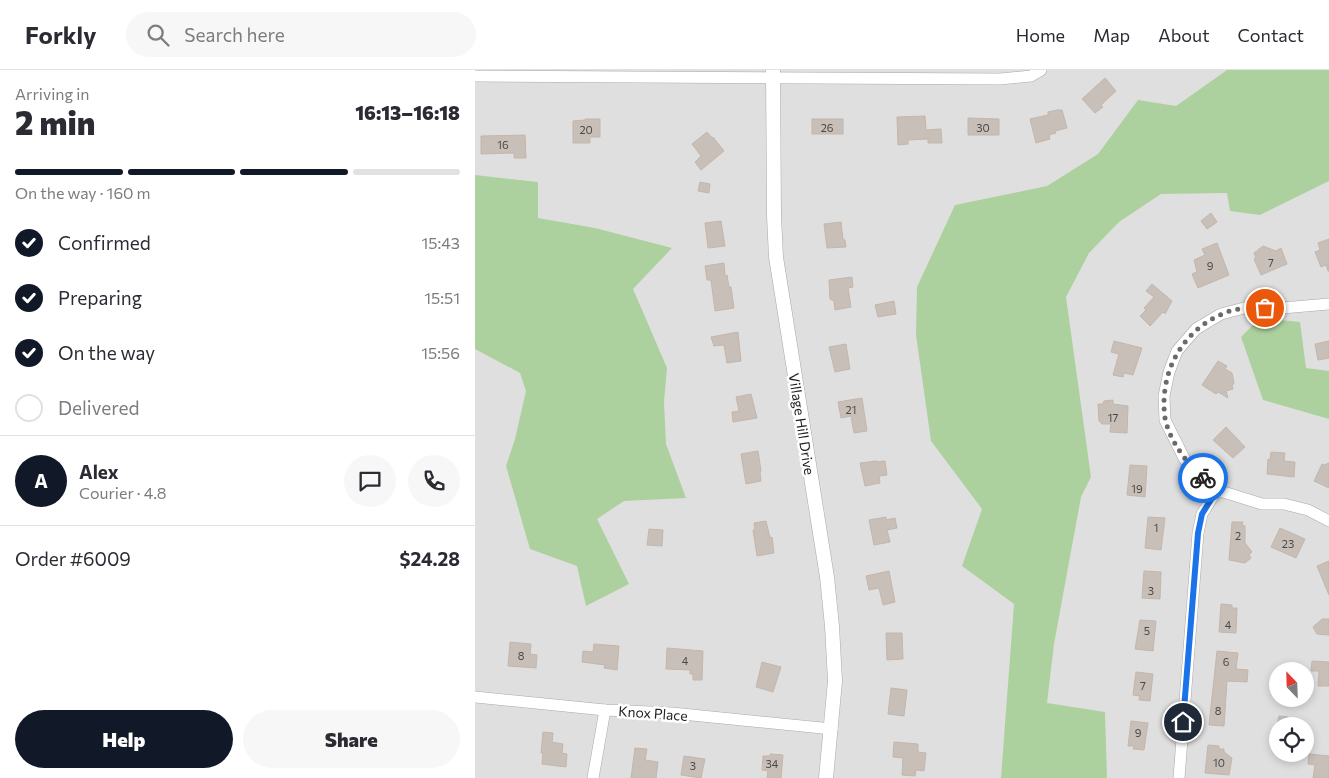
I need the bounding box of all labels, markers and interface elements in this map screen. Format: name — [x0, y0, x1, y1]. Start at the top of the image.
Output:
search box — [126, 12, 476, 57]
text: Forkly — [25, 20, 96, 49]
icon: search — [144, 21, 172, 49]
text: Search here — [184, 23, 285, 46]
text: Home — [1016, 24, 1065, 46]
text: Map — [1093, 24, 1130, 46]
text: About — [1158, 24, 1210, 46]
text: Contact — [1238, 24, 1304, 46]
text: Arriving in — [15, 84, 89, 103]
text: 16:13–16:18 — [355, 101, 460, 124]
text: 2 min — [15, 102, 95, 142]
house number: 26 — [821, 121, 834, 134]
house number: 30 — [976, 121, 990, 134]
house number: 20 — [579, 123, 593, 136]
house number: 16 — [497, 138, 509, 151]
text: On the way · 160 m — [15, 183, 151, 202]
icon: check — [15, 229, 43, 257]
text: Confirmed — [58, 231, 151, 254]
text: 15:43 — [421, 233, 460, 252]
house number: 7 — [1268, 256, 1274, 269]
house number: 9 — [1207, 259, 1214, 272]
icon: check — [15, 284, 43, 312]
text: Preparing — [58, 286, 142, 309]
pin — [1244, 287, 1286, 329]
text: 15:51 — [424, 288, 460, 307]
icon: bag — [1251, 294, 1279, 322]
icon: check — [15, 339, 43, 367]
text: On the way — [58, 341, 155, 364]
text: 15:56 — [421, 343, 460, 362]
street label: Village Hill Drive — [786, 372, 818, 476]
text: Delivered — [58, 396, 139, 419]
house number: 21 — [846, 403, 856, 416]
house number: 17 — [1108, 411, 1118, 424]
courier — [1178, 453, 1228, 503]
button: chat — [344, 455, 396, 507]
button: phone — [408, 455, 460, 507]
text: Alex — [79, 460, 119, 483]
icon: bike — [1189, 464, 1217, 492]
text: A — [34, 469, 48, 492]
house number: 19 — [1131, 482, 1143, 495]
text: Courier · 4.8 — [79, 483, 166, 502]
house number: 1 — [1154, 521, 1158, 534]
house number: 2 — [1235, 529, 1241, 542]
house number: 23 — [1282, 537, 1294, 550]
text: Order #6009 — [15, 547, 131, 570]
text: $24.28 — [399, 547, 460, 570]
house number: 3 — [1148, 584, 1154, 597]
house number: 4 — [1225, 618, 1232, 631]
house number: 5 — [1144, 624, 1150, 637]
house number: 8 — [518, 649, 525, 662]
house number: 4 — [682, 654, 689, 667]
house number: 6 — [1223, 655, 1230, 668]
north arrow — [1269, 662, 1314, 708]
map controls — [1269, 662, 1314, 762]
house number: 7 — [1140, 679, 1146, 692]
pin — [1162, 701, 1204, 743]
street label: Knox Place — [618, 702, 688, 724]
house number: 8 — [1215, 704, 1222, 717]
icon: home — [1169, 708, 1197, 736]
button: Help — [15, 710, 233, 768]
button: Share — [243, 710, 460, 768]
button: locate — [1269, 717, 1314, 762]
house number: 9 — [1135, 726, 1142, 739]
house number: 10 — [1213, 756, 1225, 769]
house number: 34 — [766, 757, 779, 770]
house number: 3 — [690, 759, 696, 772]

